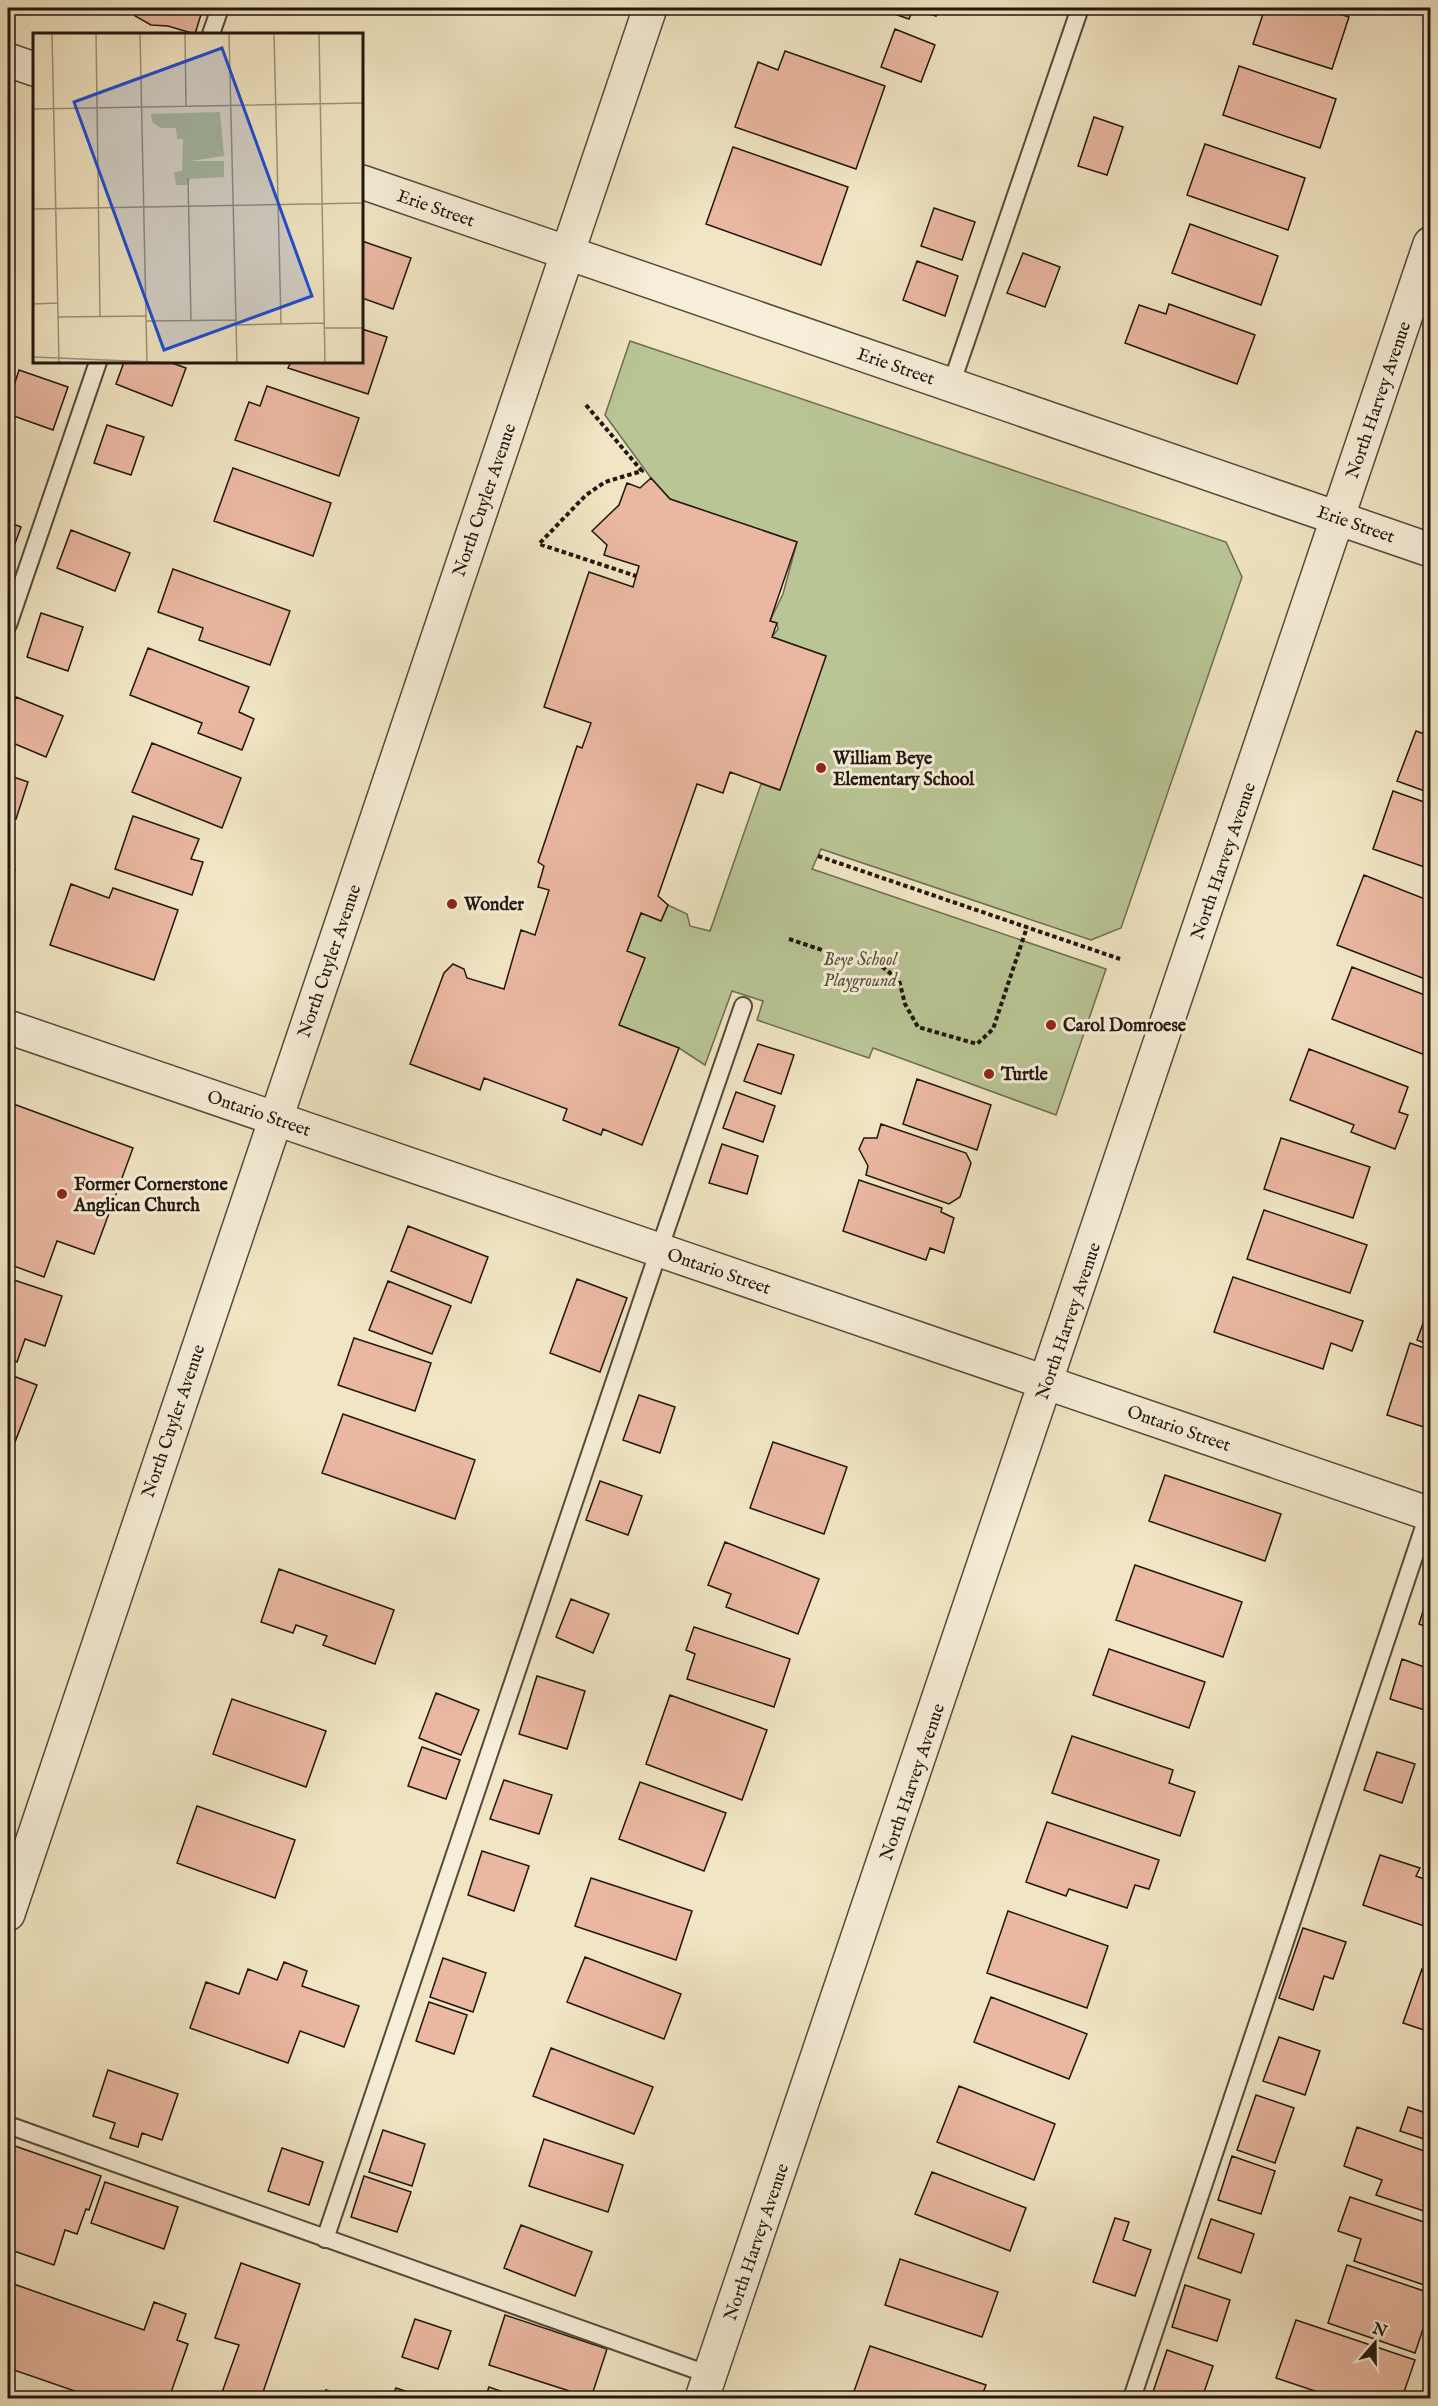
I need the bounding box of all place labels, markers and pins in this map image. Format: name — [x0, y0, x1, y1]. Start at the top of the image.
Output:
place label: William Beye Elementary School — [832, 748, 975, 792]
marker: William Beye Elementary School — [814, 761, 828, 775]
place label: Wonder — [463, 894, 524, 917]
marker: Wonder — [445, 897, 459, 911]
place label: Carol Domroese — [1063, 1015, 1187, 1038]
marker: Carol Domroese — [1044, 1018, 1058, 1032]
place label: Turtle — [1000, 1064, 1049, 1087]
marker: Turtle — [982, 1067, 996, 1081]
place label: Former Cornerstone Anglican Church — [73, 1174, 228, 1218]
marker: Former Cornerstone Anglican Church — [55, 1187, 69, 1201]

